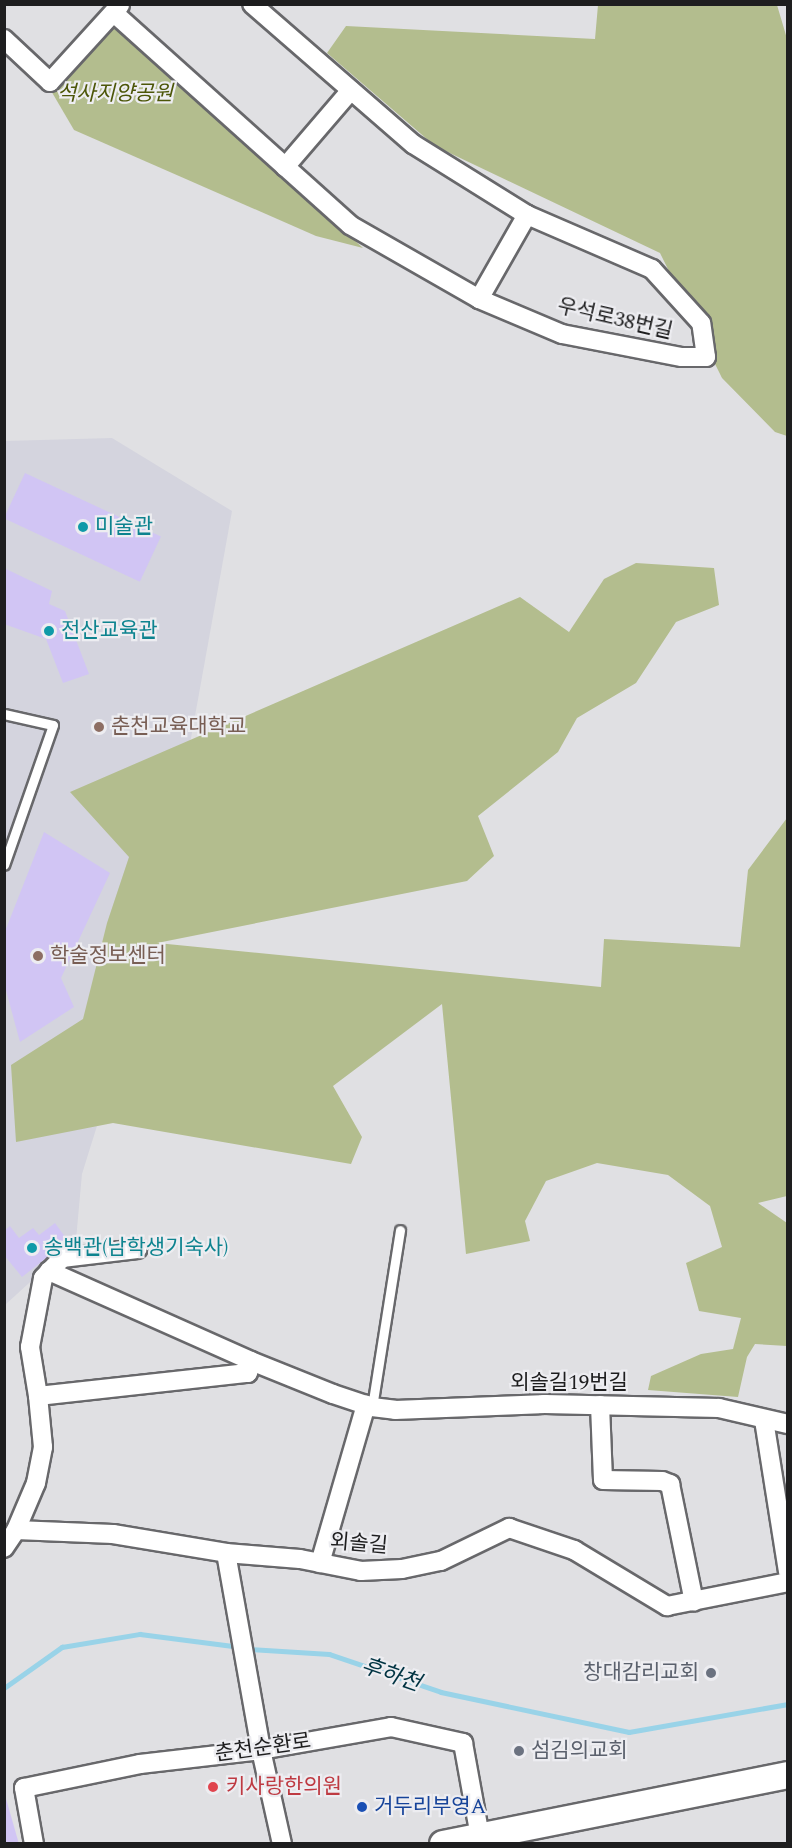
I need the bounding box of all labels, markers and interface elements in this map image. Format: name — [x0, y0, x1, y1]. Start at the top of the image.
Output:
park label: 석사지양공원 — [57, 81, 173, 107]
street label: 우석로38번길 — [555, 293, 675, 345]
place label: 미술관 — [95, 514, 153, 540]
marker: 미술관 — [76, 520, 90, 534]
place label: 전산교육관 — [61, 618, 158, 644]
marker: 전산교육관 — [42, 624, 56, 638]
place label: 춘천교육대학교 — [111, 714, 246, 740]
marker: 춘천교육대학교 — [92, 720, 106, 734]
place label: 학술정보센터 — [50, 943, 166, 969]
marker: 학술정보센터 — [31, 949, 45, 963]
place label: 송백관(남학생기숙사) — [44, 1235, 228, 1261]
marker: 송백관(남학생기숙사) — [25, 1241, 39, 1255]
street label: 외솔길19번길 — [510, 1370, 628, 1396]
street label: 외솔길 — [329, 1529, 389, 1559]
water label: 후하천 — [358, 1653, 424, 1697]
place label: 창대감리교회 — [583, 1660, 699, 1686]
marker: 창대감리교회 — [704, 1666, 718, 1680]
street label: 춘천순환로 — [213, 1729, 313, 1767]
place label: 섬김의교회 — [531, 1738, 628, 1764]
marker: 섬김의교회 — [512, 1744, 526, 1758]
place label: 키사랑한의원 — [226, 1774, 342, 1800]
marker: 키사랑한의원 — [204, 1778, 222, 1796]
place label: 거두리부영A — [374, 1794, 486, 1820]
marker: 거두리부영A — [355, 1800, 369, 1814]

